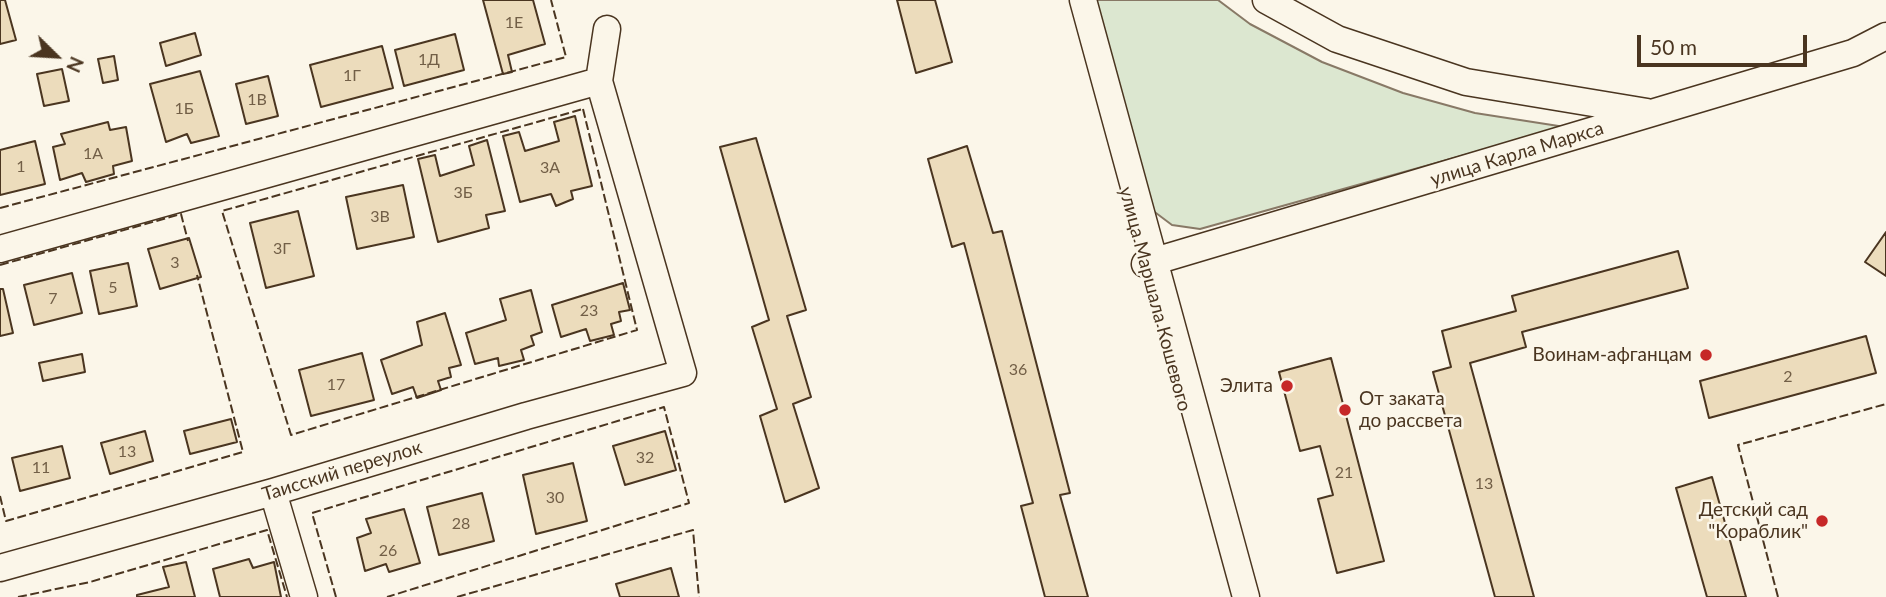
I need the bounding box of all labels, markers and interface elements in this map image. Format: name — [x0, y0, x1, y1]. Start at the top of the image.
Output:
house number: 1Е — [505, 13, 523, 33]
north arrow — [21, 21, 91, 91]
scale bar — [1641, 21, 1811, 65]
text: 50 m — [1650, 34, 1697, 59]
house number: 1Д — [418, 50, 440, 70]
text: N — [62, 53, 89, 76]
house number: 1Г — [343, 66, 361, 86]
house number: 1В — [247, 90, 267, 110]
house number: 1Б — [174, 99, 194, 119]
street label: улица Карла Маркса — [1428, 117, 1606, 191]
house number: 1А — [83, 144, 103, 164]
house number: 1 — [16, 157, 26, 177]
house number: 3А — [540, 158, 560, 178]
house number: 3Б — [453, 183, 473, 203]
street label: улица Маршала Кошевого — [1114, 184, 1196, 414]
house number: 3В — [370, 207, 390, 227]
house number: 3Г — [273, 239, 291, 259]
house number: 3 — [170, 253, 180, 273]
house number: 5 — [108, 278, 118, 298]
house number: 7 — [48, 289, 58, 309]
house number: 23 — [580, 301, 598, 321]
place label: Воинам-афганцам — [1533, 344, 1692, 366]
marker: Воинам-афганцам — [1698, 347, 1714, 363]
house number: 36 — [1009, 360, 1027, 380]
house number: 2 — [1783, 367, 1793, 387]
house number: 17 — [327, 375, 345, 395]
place label: Элита — [1220, 375, 1273, 397]
marker: Элита — [1279, 378, 1295, 394]
place label: От заката до рассвета — [1359, 388, 1463, 432]
marker: От заката до рассвета — [1337, 402, 1353, 418]
street label: Таисский переулок — [259, 436, 425, 506]
house number: 13 — [118, 442, 136, 462]
house number: 32 — [636, 448, 654, 468]
house number: 11 — [32, 458, 50, 478]
house number: 21 — [1335, 463, 1353, 483]
house number: 13 — [1475, 474, 1493, 494]
house number: 30 — [546, 488, 564, 508]
place label: Детский сад "Кораблик" — [1699, 499, 1808, 543]
marker: Детский сад "Кораблик" — [1814, 513, 1830, 529]
house number: 28 — [452, 514, 470, 534]
house number: 26 — [379, 541, 397, 561]

